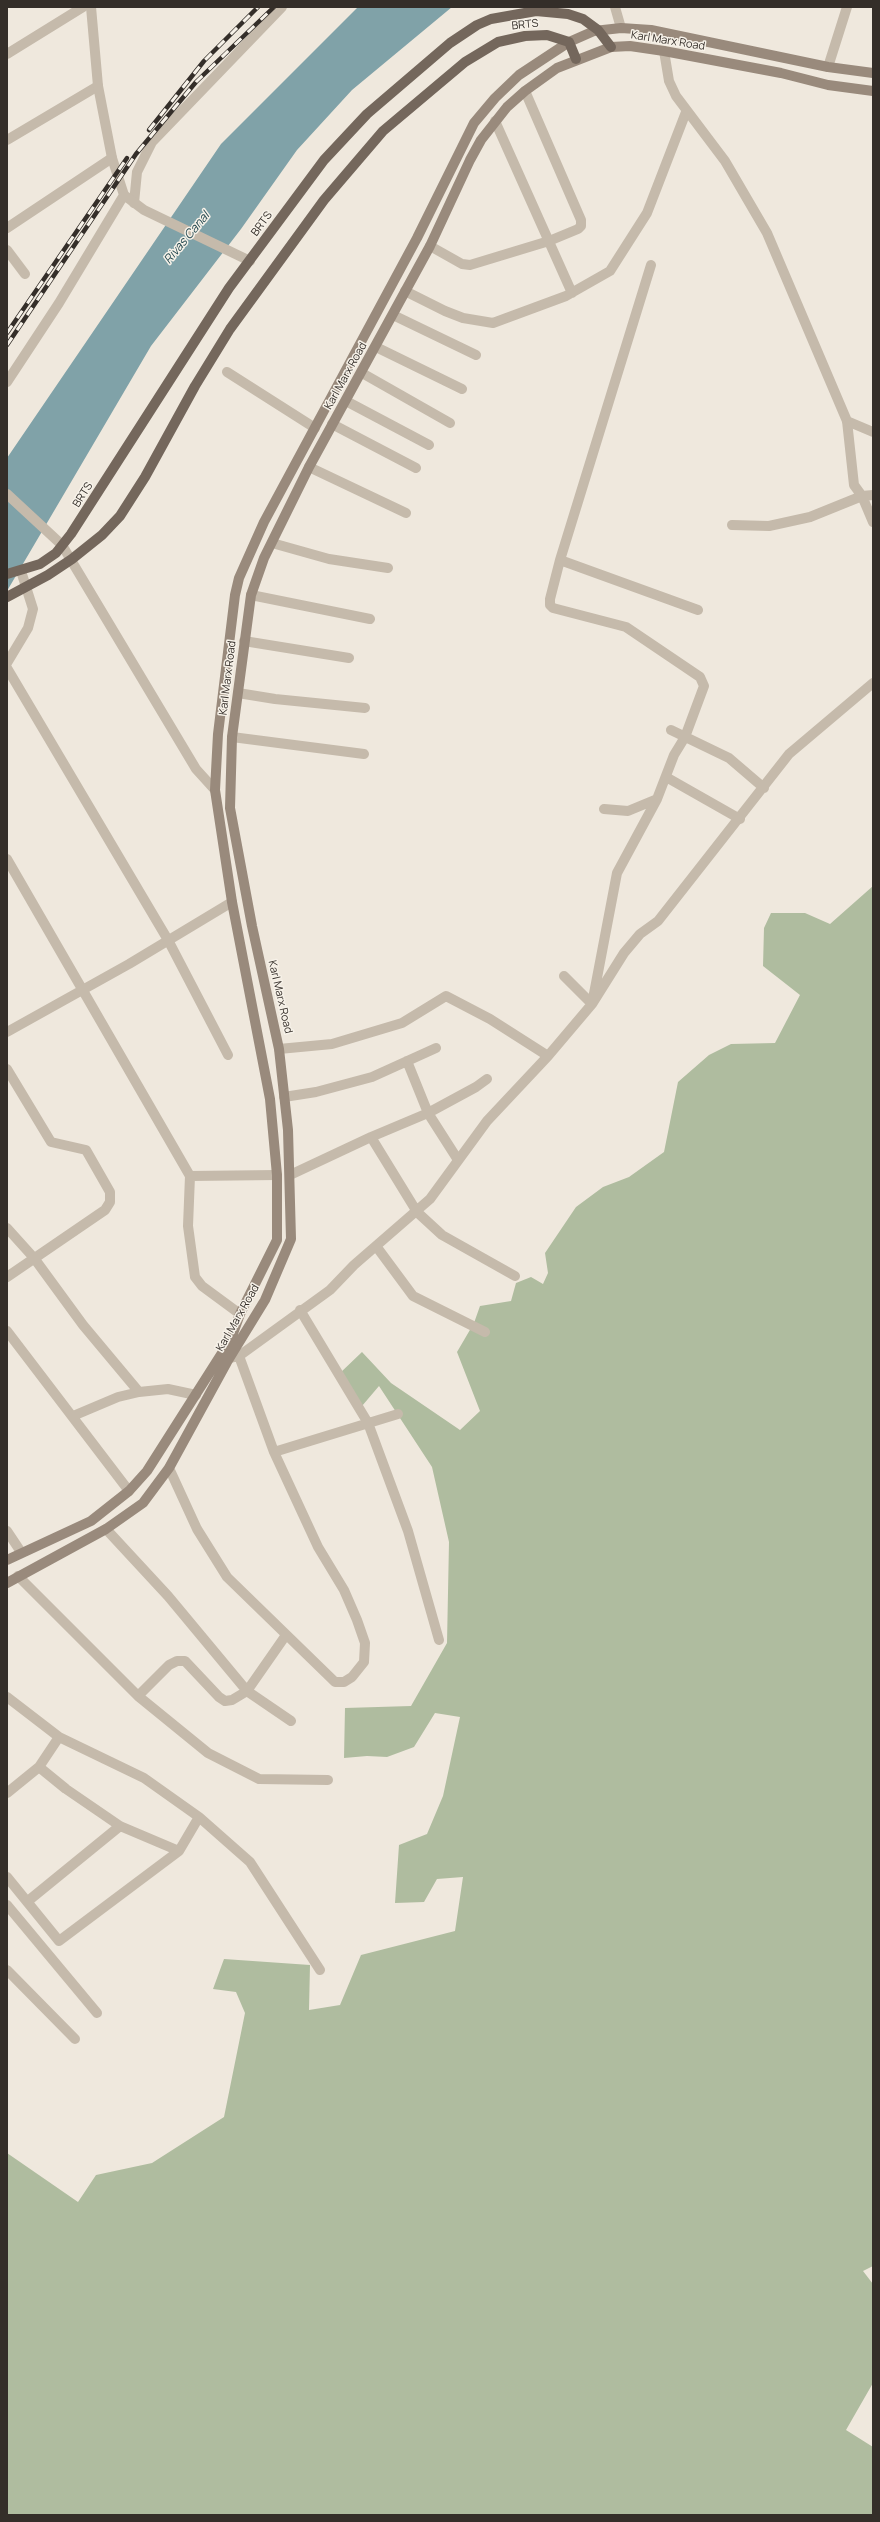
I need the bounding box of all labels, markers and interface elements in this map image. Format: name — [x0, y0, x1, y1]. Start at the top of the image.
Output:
street label: BRTS — [511, 17, 539, 33]
street label: Karl Marx Road — [630, 29, 706, 53]
water label: Rivas Canal — [161, 209, 213, 267]
street label: BRTS — [249, 209, 275, 239]
street label: Karl Marx Road — [322, 340, 370, 412]
street label: BRTS — [70, 480, 96, 510]
street label: Karl Marx Road — [217, 640, 239, 716]
street label: Karl Marx Road — [265, 959, 295, 1035]
street label: Karl Marx Road — [214, 1282, 262, 1354]

